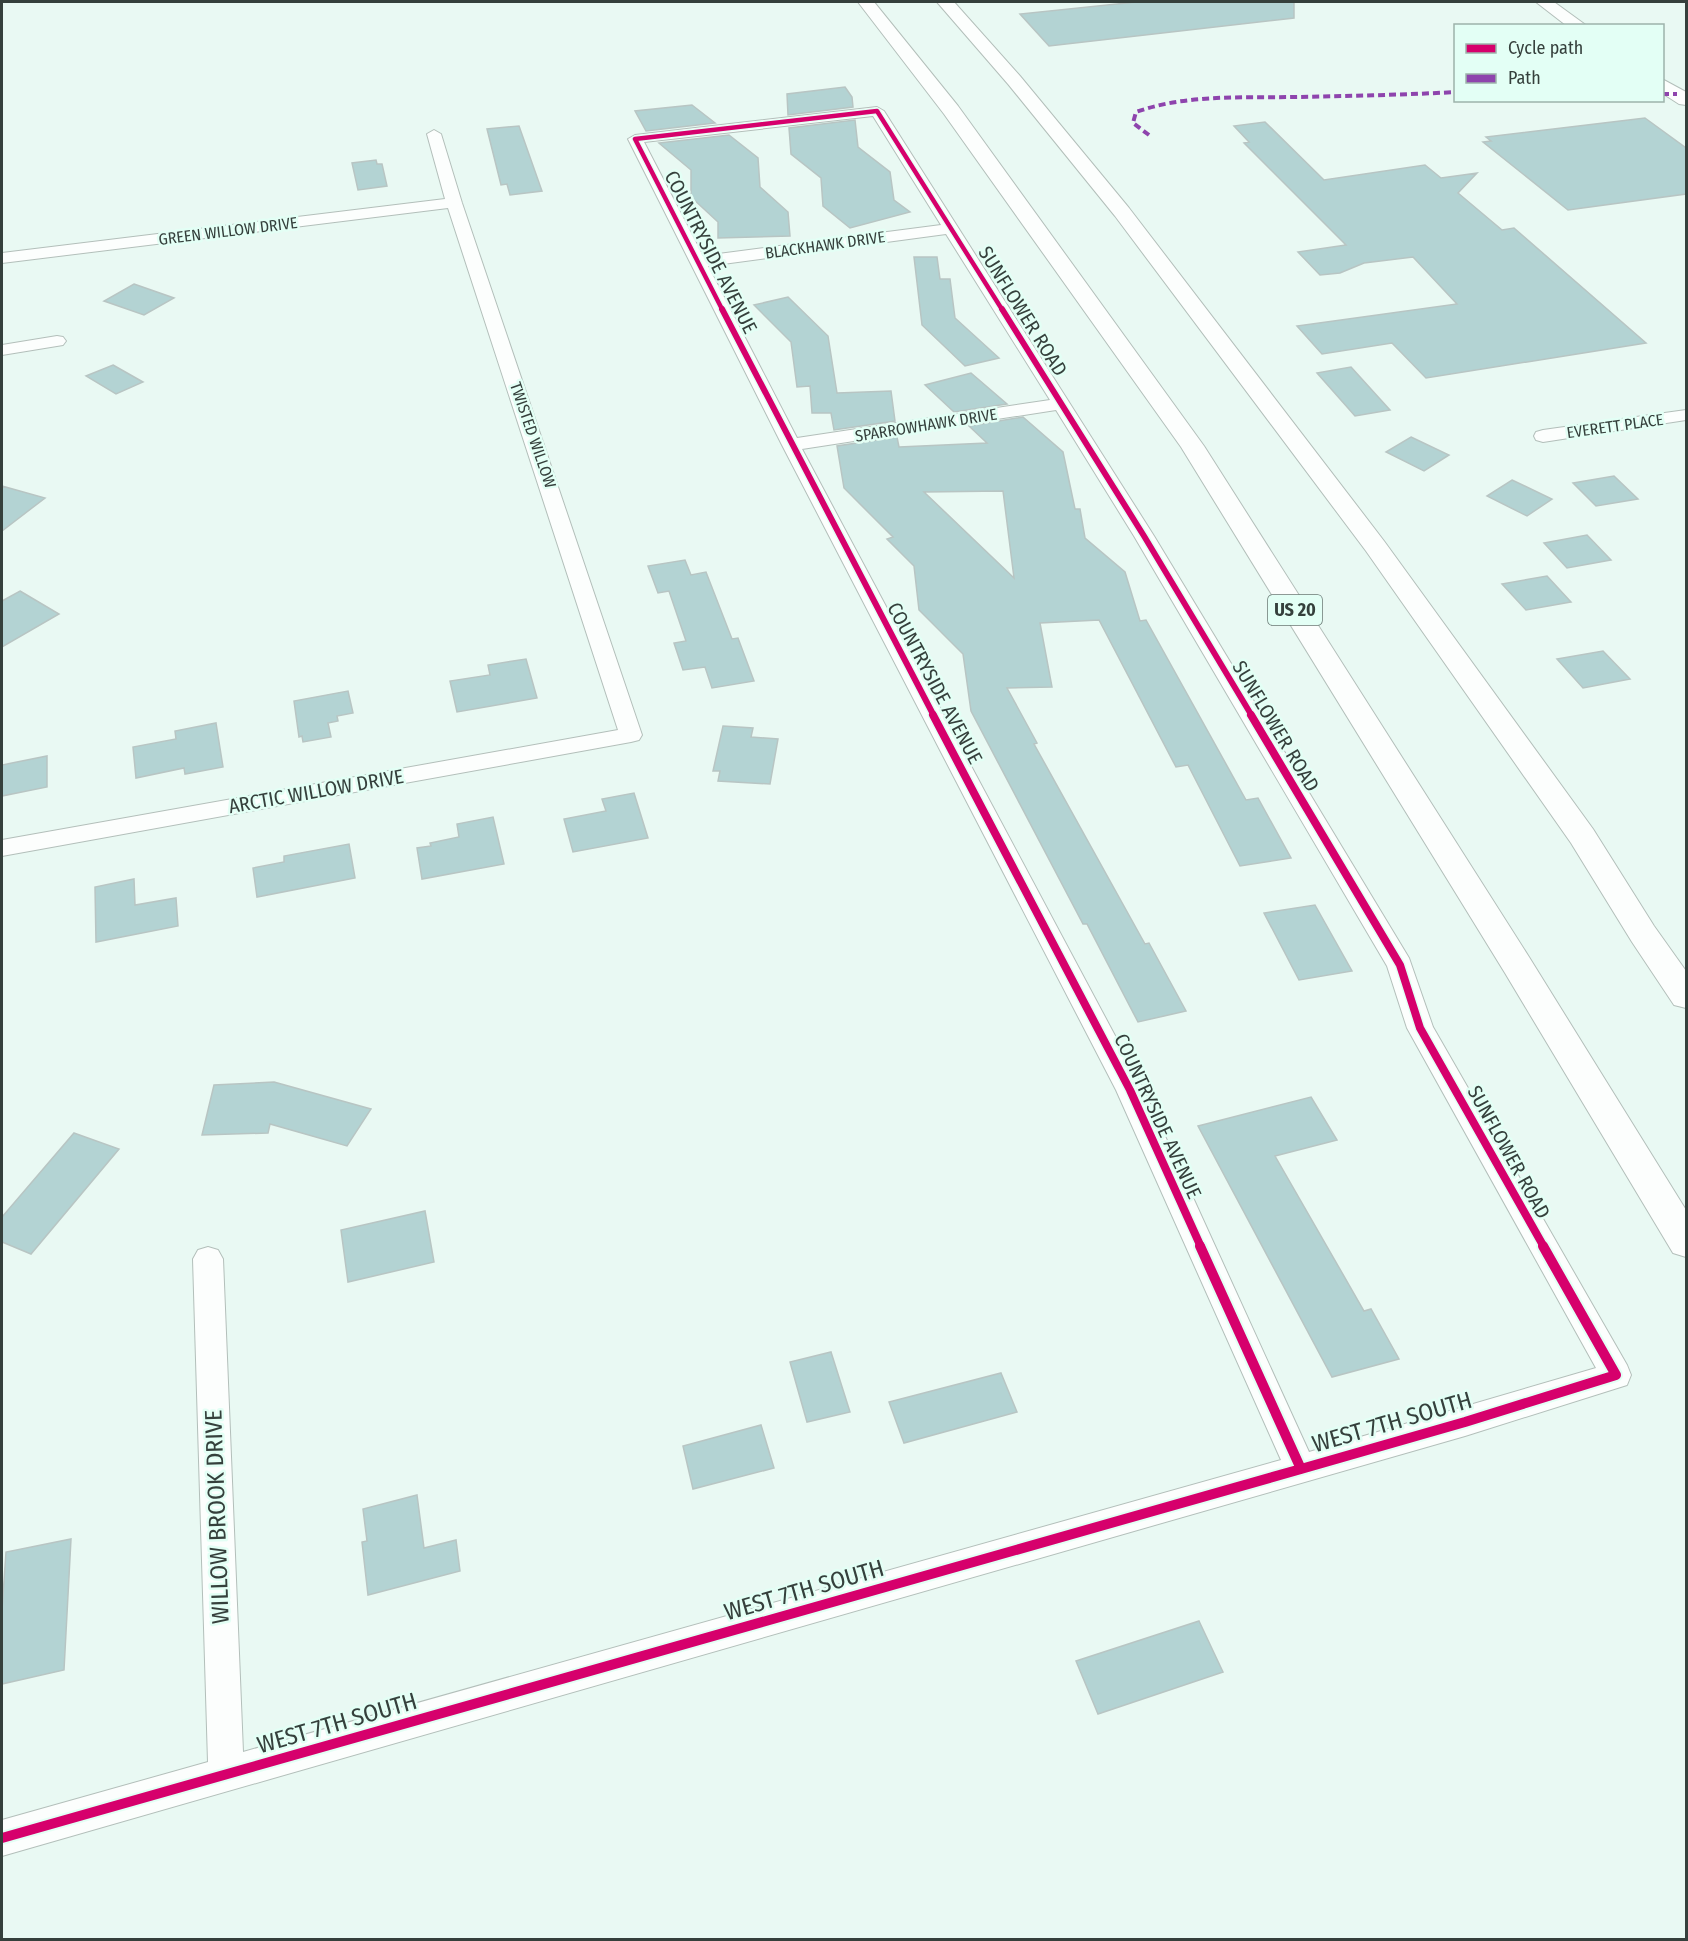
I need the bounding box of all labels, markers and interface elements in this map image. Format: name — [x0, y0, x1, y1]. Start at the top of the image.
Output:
legend — [1454, 24, 1664, 102]
text: Cycle path — [1508, 37, 1583, 59]
text: Path — [1508, 67, 1541, 89]
street label: COUNTRYSIDE AVENUE — [660, 167, 762, 337]
street label: GREEN WILLOW DRIVE — [158, 213, 298, 249]
street label: BLACKHAWK DRIVE — [764, 227, 886, 263]
street label: SUNFLOWER ROAD — [974, 242, 1072, 380]
street label: TWISTED WILLOW — [506, 380, 560, 490]
street label: SPARROWHAWK DRIVE — [854, 404, 998, 446]
street label: EVERETT PLACE — [1566, 410, 1664, 442]
road number: US 20 — [1268, 595, 1322, 625]
street label: COUNTRYSIDE AVENUE — [882, 598, 988, 768]
street label: SUNFLOWER ROAD — [1228, 656, 1324, 796]
street label: ARCTIC WILLOW DRIVE — [227, 764, 405, 818]
street label: COUNTRYSIDE AVENUE — [1109, 1030, 1207, 1202]
street label: SUNFLOWER ROAD — [1463, 1081, 1555, 1223]
street label: WEST 7TH SOUTH — [1309, 1386, 1475, 1458]
street label: WILLOW BROOK DRIVE — [199, 1409, 235, 1625]
street label: WEST 7TH SOUTH — [721, 1554, 887, 1626]
street label: WEST 7TH SOUTH — [254, 1687, 420, 1759]

